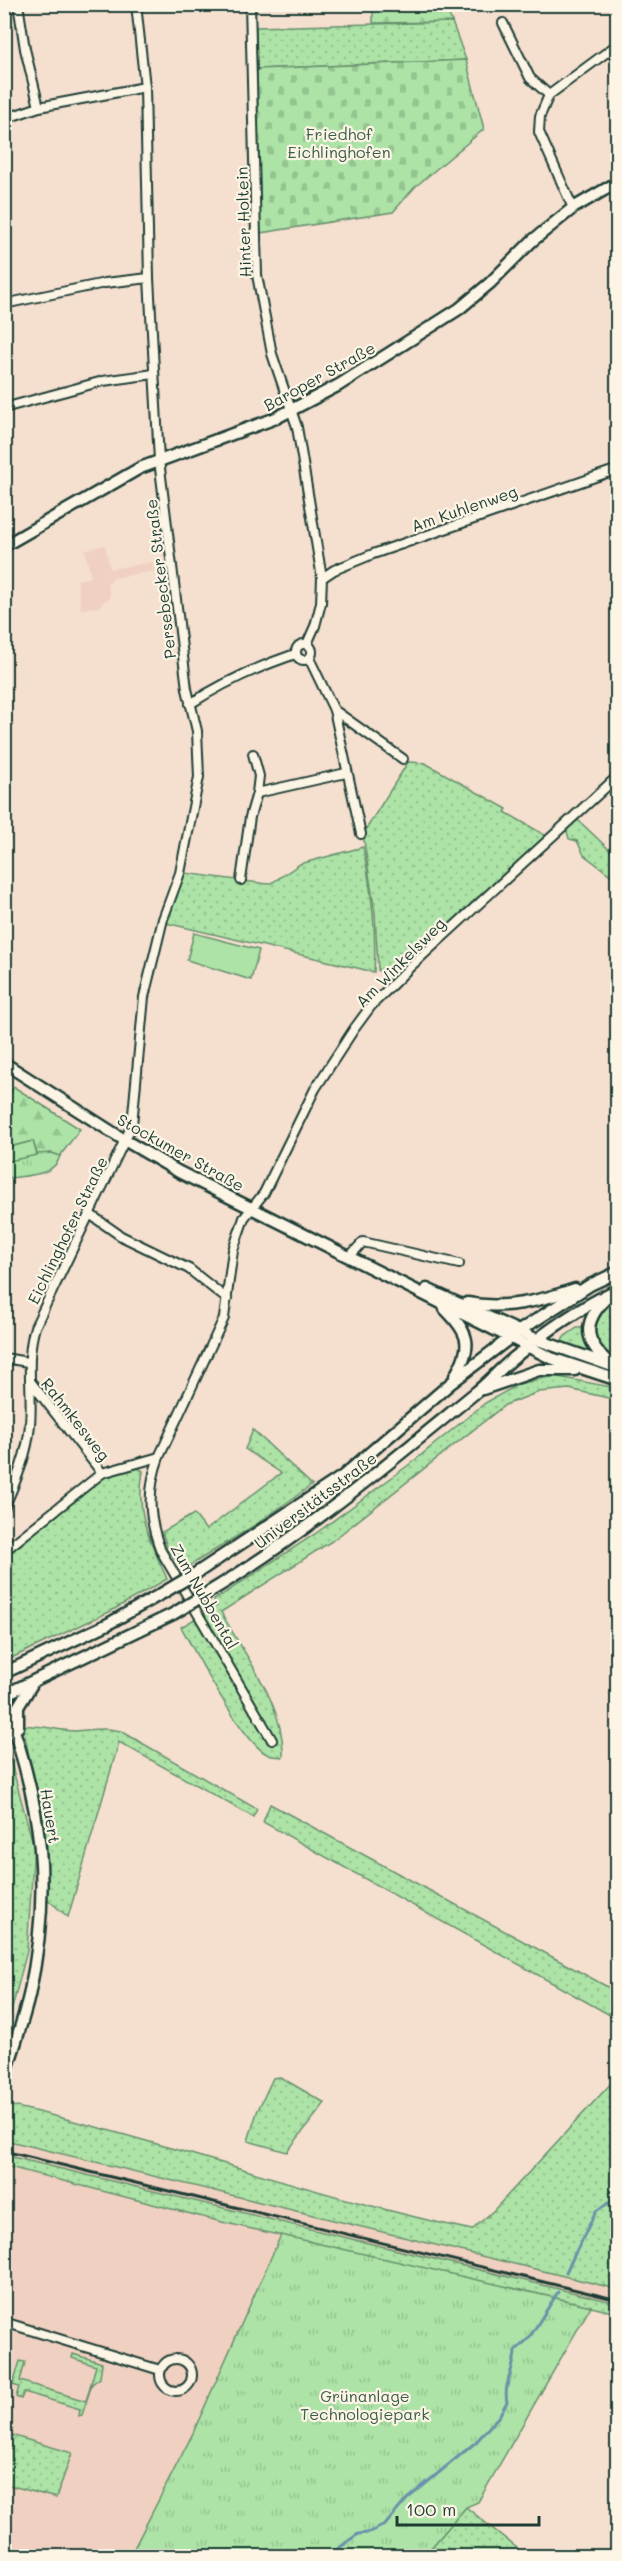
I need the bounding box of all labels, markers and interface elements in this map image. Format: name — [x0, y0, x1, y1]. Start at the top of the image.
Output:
park label: Friedhof Eichlinghofen — [287, 123, 391, 162]
street label: Hinter Holtein — [231, 166, 255, 278]
street label: Baroper Straße — [259, 337, 379, 415]
street label: Am Kuhlenweg — [408, 480, 520, 536]
street label: Persebecker Straße — [140, 498, 180, 660]
street label: Am Winkelsweg — [351, 913, 449, 1011]
street label: Stockumer Straße — [114, 1108, 248, 1196]
street label: Eichlinghofer Straße — [22, 1153, 112, 1307]
street label: Rahmkesweg — [37, 1373, 115, 1465]
street label: Universitätsstraße — [250, 1447, 380, 1553]
street label: Zum Nubbental — [166, 1540, 244, 1652]
street label: Hauert — [36, 1787, 66, 1845]
park label: Grünanlage Technologiepark — [300, 2385, 430, 2424]
scale bar — [397, 2489, 540, 2527]
text: 100 m — [406, 2497, 456, 2521]

